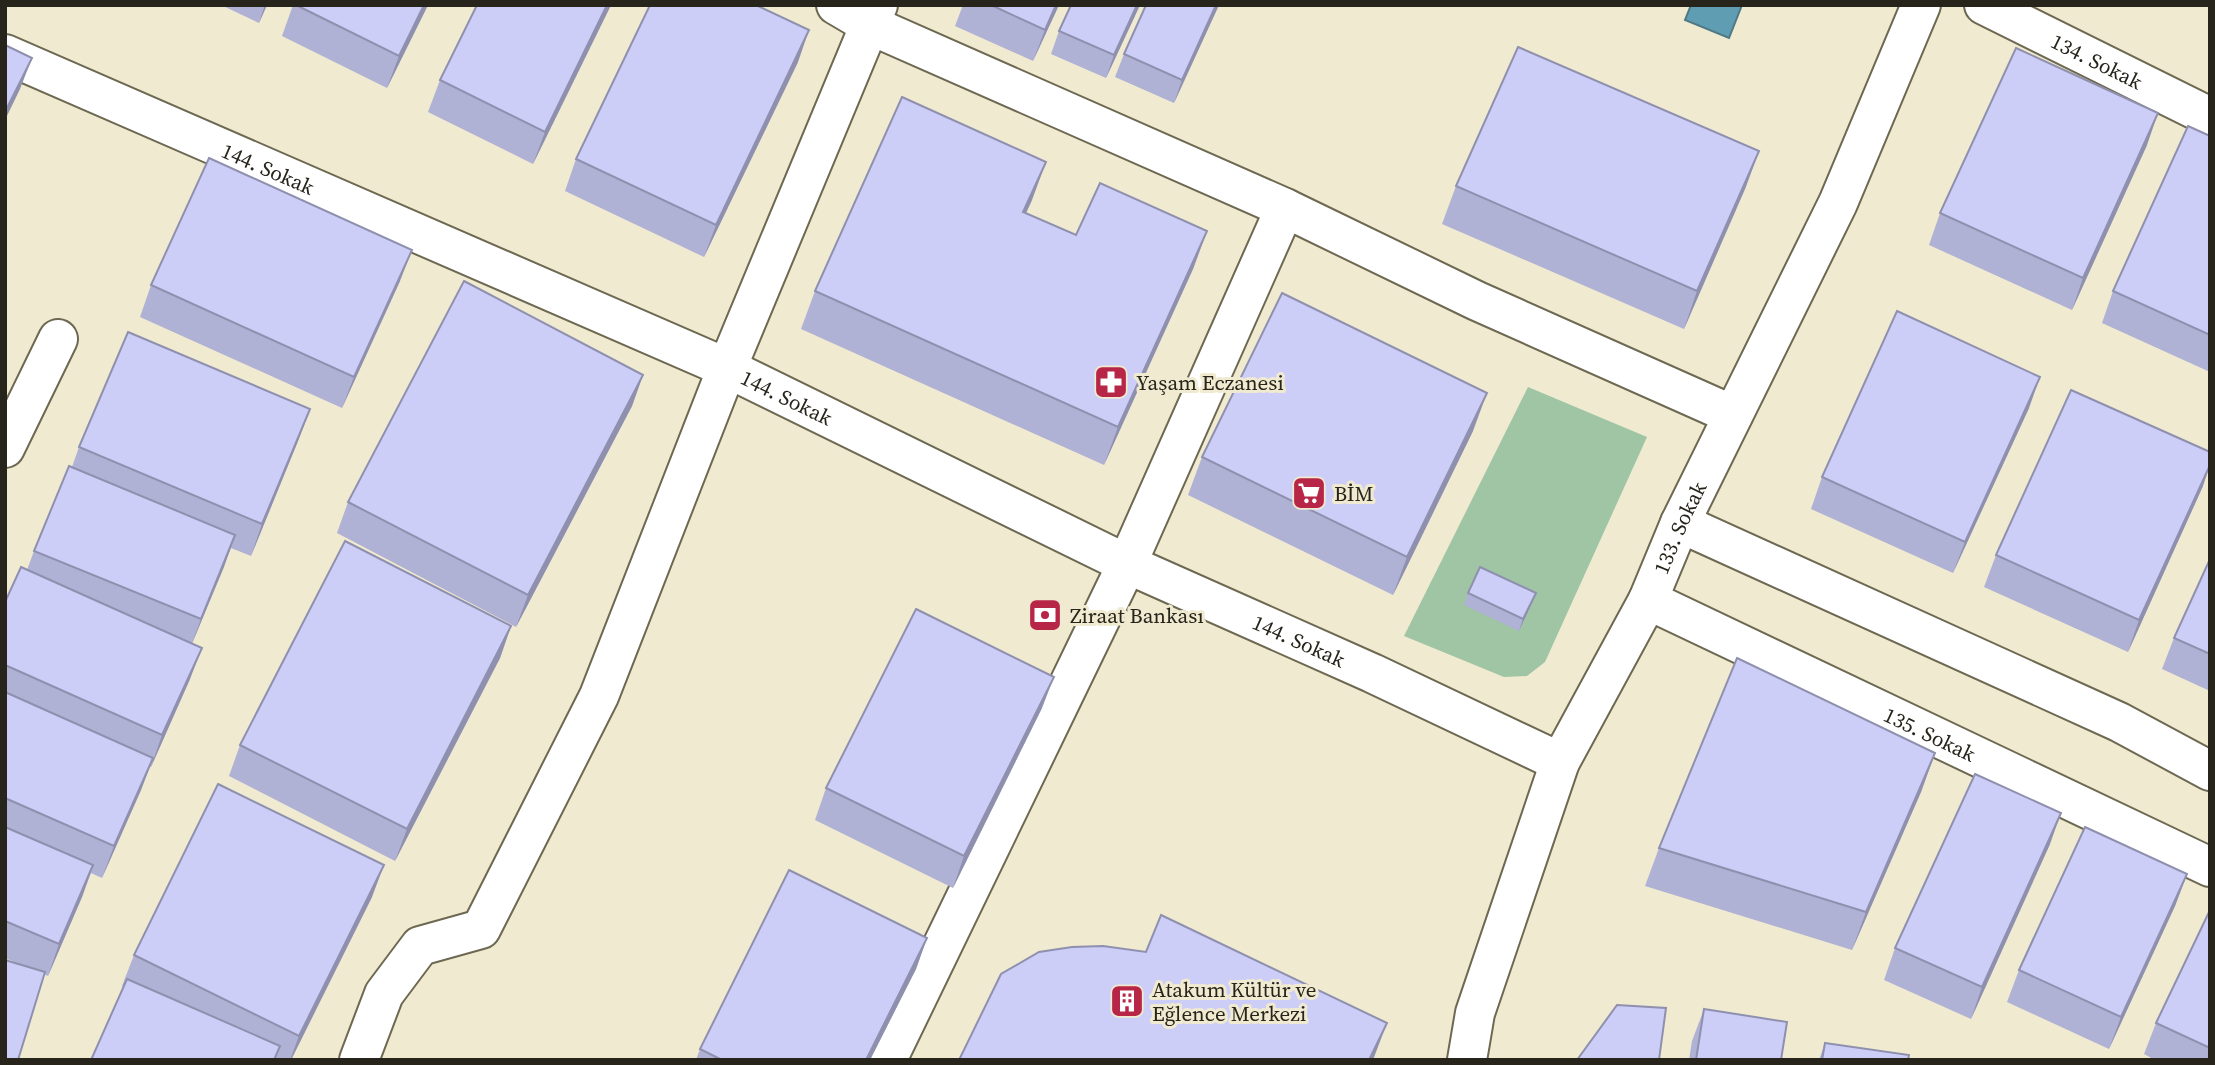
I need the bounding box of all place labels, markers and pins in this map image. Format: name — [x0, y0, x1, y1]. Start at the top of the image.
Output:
pharmacy icon: Yaşam Eczanesi — [1092, 363, 1130, 401]
place label: Yaşam Eczanesi — [1136, 368, 1284, 397]
supermarket icon: BİM — [1290, 474, 1328, 512]
place label: BİM — [1334, 479, 1373, 508]
bank icon: Ziraat Bankası — [1026, 596, 1064, 634]
place label: Ziraat Bankası — [1070, 601, 1204, 630]
place label: Atakum Kültür ve Eğlence Merkezi — [1152, 975, 1316, 1028]
building icon: Atakum Kültür ve Eğlence Merkezi — [1108, 982, 1146, 1020]

